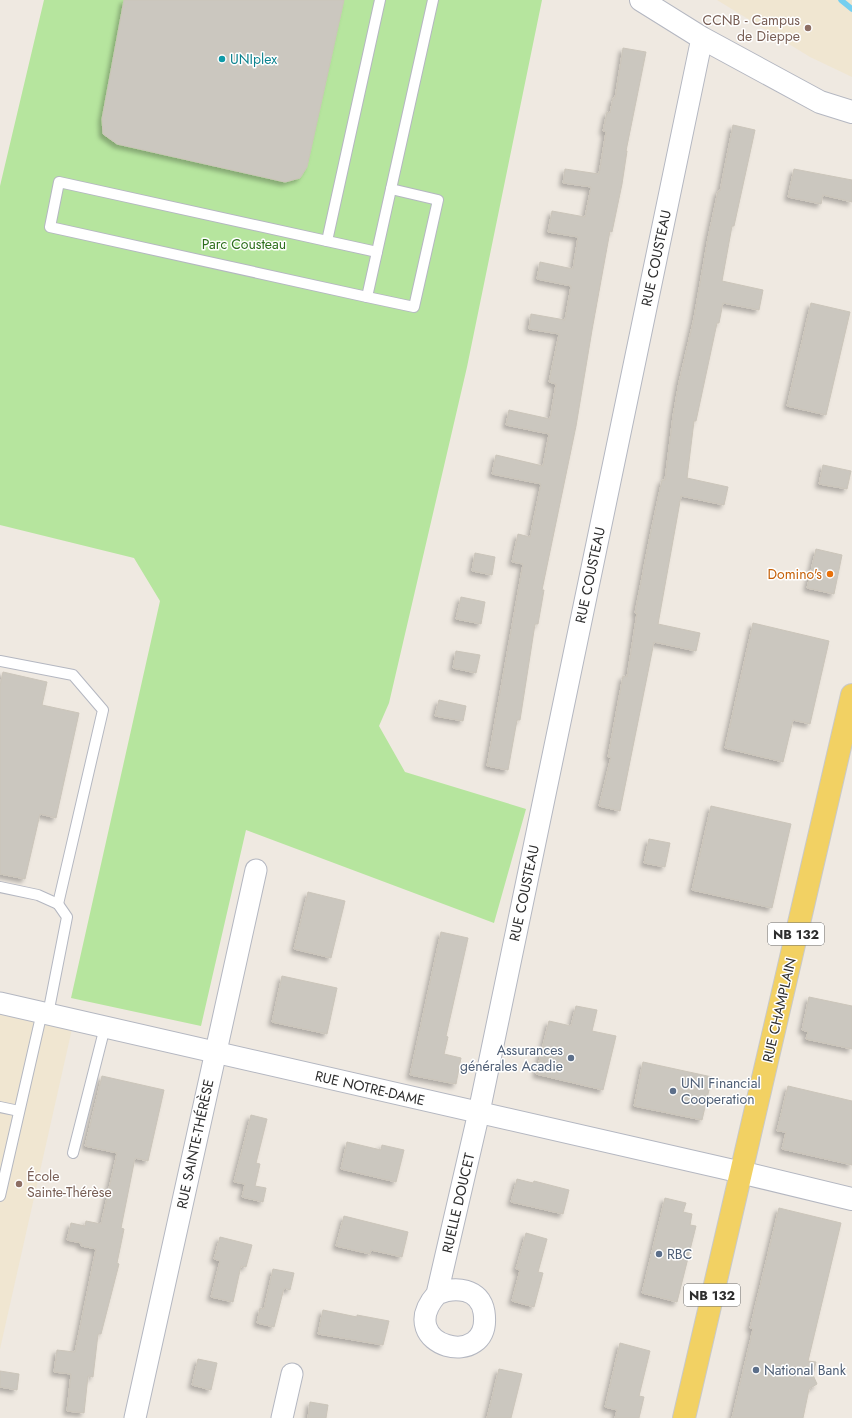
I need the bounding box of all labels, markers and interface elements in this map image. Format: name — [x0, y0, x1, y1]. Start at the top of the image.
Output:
place label: CCNB - Campus de Dieppe — [703, 10, 800, 46]
marker: CCNB - Campus de Dieppe — [803, 23, 813, 33]
place label: UNIplex — [230, 49, 277, 69]
marker: UNIplex — [217, 54, 227, 64]
street label: RUE COUSTEAU — [636, 208, 676, 308]
park label: Parc Cousteau — [202, 234, 286, 254]
street label: RUE COUSTEAU — [570, 525, 610, 625]
place label: Domino's — [767, 564, 822, 584]
marker: Domino's — [825, 569, 835, 579]
street label: RUE COUSTEAU — [504, 843, 544, 943]
road number: NB 132 — [768, 923, 824, 945]
street label: RUE CHAMPLAIN — [757, 956, 801, 1064]
place label: Assurances générales Acadie — [460, 1040, 563, 1076]
marker: Assurances générales Acadie — [566, 1053, 576, 1063]
street label: RUE NOTRE-DAME — [313, 1066, 427, 1110]
place label: UNI Financial Cooperation — [681, 1073, 761, 1109]
street label: RUE SAINTE-THÉRÈSE — [171, 1077, 219, 1211]
marker: UNI Financial Cooperation — [668, 1086, 678, 1096]
street label: RUELLE DOUCET — [437, 1151, 479, 1255]
place label: École Sainte-Thérèse — [27, 1166, 112, 1202]
marker: École Sainte-Thérèse — [14, 1179, 24, 1189]
place label: RBC — [667, 1244, 692, 1264]
marker: RBC — [654, 1249, 664, 1259]
road number: NB 132 — [684, 1284, 740, 1306]
place label: National Bank — [764, 1360, 847, 1380]
marker: National Bank — [751, 1365, 761, 1375]

